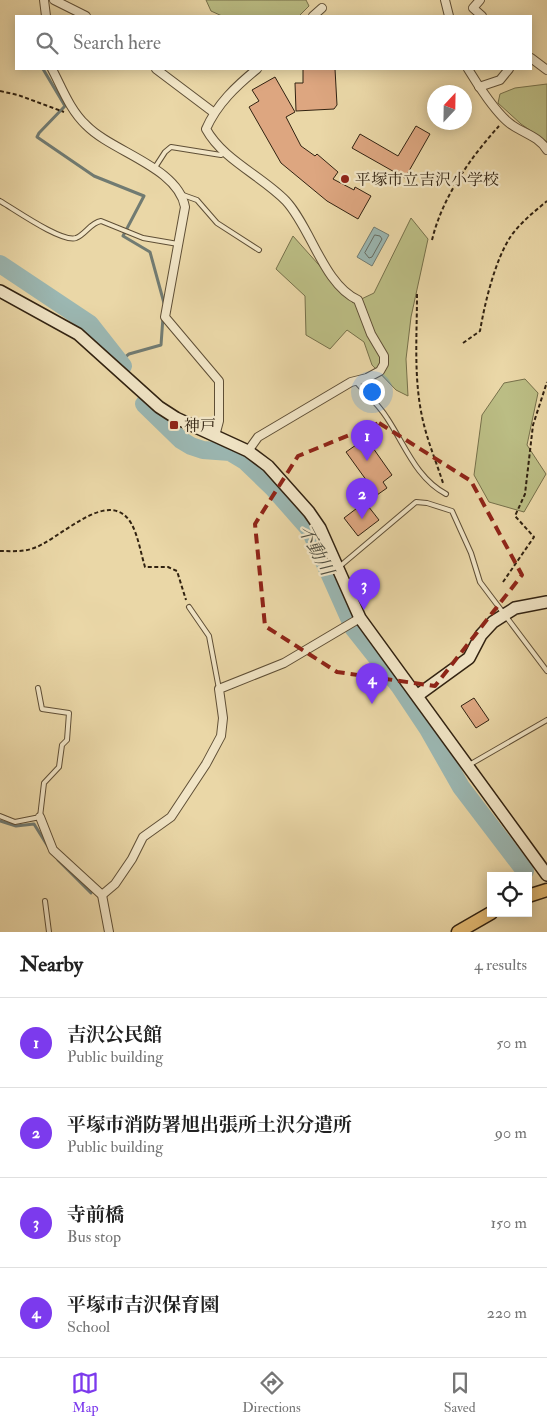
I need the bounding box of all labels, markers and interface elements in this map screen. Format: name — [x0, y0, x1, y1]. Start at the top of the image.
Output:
search box — [15, 15, 532, 70]
icon: search — [33, 29, 61, 57]
text: Search here — [73, 31, 161, 55]
north arrow — [427, 85, 472, 130]
place label: 平塚市立吉沢小学校 — [355, 170, 499, 190]
marker: 平塚市立吉沢小学校 — [339, 173, 351, 185]
your location — [359, 379, 385, 405]
place label: 神戸 — [184, 416, 216, 436]
marker: 神戸 — [168, 419, 180, 431]
pin: 1 — [351, 420, 383, 461]
pin: 2 — [346, 478, 378, 519]
water label: 不動川 — [293, 521, 339, 581]
pin: 3 — [348, 569, 380, 610]
pin: 4 — [356, 663, 388, 704]
map controls — [487, 872, 532, 917]
button: locate — [487, 872, 532, 917]
text: Nearby — [20, 951, 83, 978]
text: 4 results — [474, 955, 527, 975]
text: 吉沢公民館 — [67, 1023, 162, 1047]
text: 1 — [33, 1033, 39, 1053]
text: 50 m — [496, 1033, 527, 1053]
text: Public building — [67, 1047, 163, 1067]
text: 平塚市消防署旭出張所土沢分遣所 — [67, 1113, 352, 1137]
text: 2 — [32, 1123, 40, 1143]
text: 90 m — [495, 1123, 527, 1143]
text: Public building — [67, 1137, 163, 1157]
text: 寺前橋 — [67, 1203, 124, 1227]
text: 3 — [33, 1213, 39, 1233]
text: 150 m — [490, 1213, 527, 1233]
text: Bus stop — [67, 1227, 121, 1247]
text: 平塚市吉沢保育園 — [67, 1293, 219, 1317]
text: 4 — [32, 1303, 40, 1323]
text: 220 m — [487, 1303, 527, 1323]
text: School — [67, 1317, 110, 1337]
tab: Map — [71, 1369, 99, 1416]
tab: Directions — [242, 1369, 301, 1416]
tab: Saved — [444, 1369, 476, 1416]

